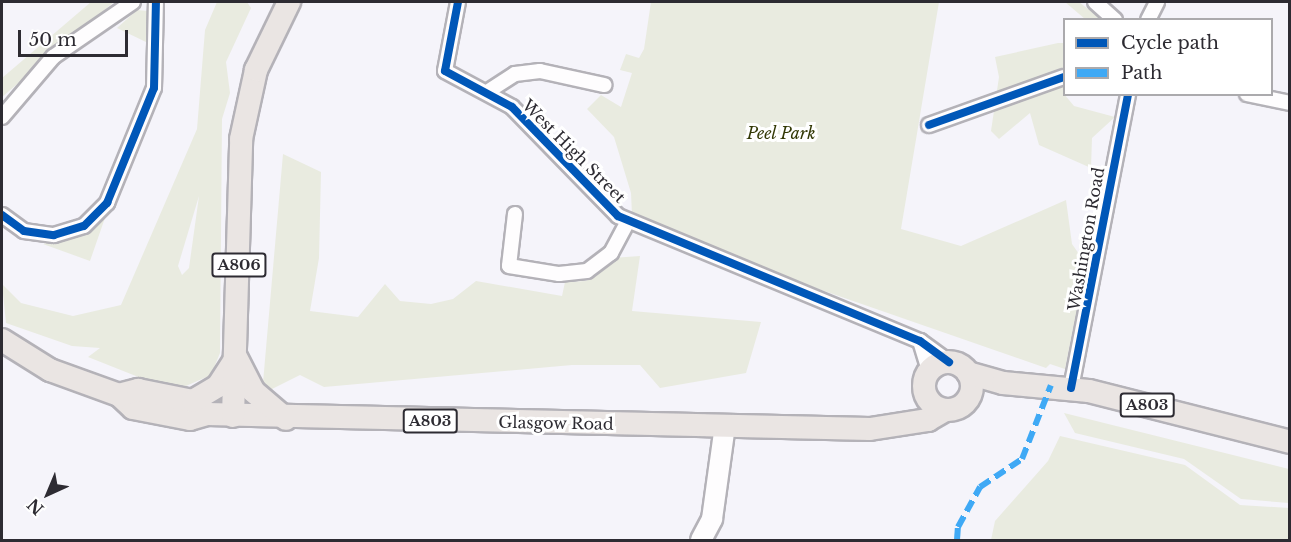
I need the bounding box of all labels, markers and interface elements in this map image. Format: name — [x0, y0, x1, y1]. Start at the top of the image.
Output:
scale bar — [21, 18, 130, 56]
legend — [1063, 18, 1273, 96]
text: 50 m — [29, 29, 77, 51]
text: Cycle path — [1121, 32, 1219, 54]
text: Path — [1121, 62, 1162, 84]
street label: West High Street — [518, 95, 630, 207]
park label: Peel Park — [746, 123, 816, 143]
street label: Washington Road — [1064, 166, 1108, 312]
road number: A806 — [210, 253, 268, 277]
road number: A803 — [1118, 393, 1176, 417]
road number: A803 — [402, 409, 458, 433]
street label: Glasgow Road — [498, 412, 614, 434]
north arrow — [18, 464, 78, 524]
text: N — [23, 495, 48, 519]

